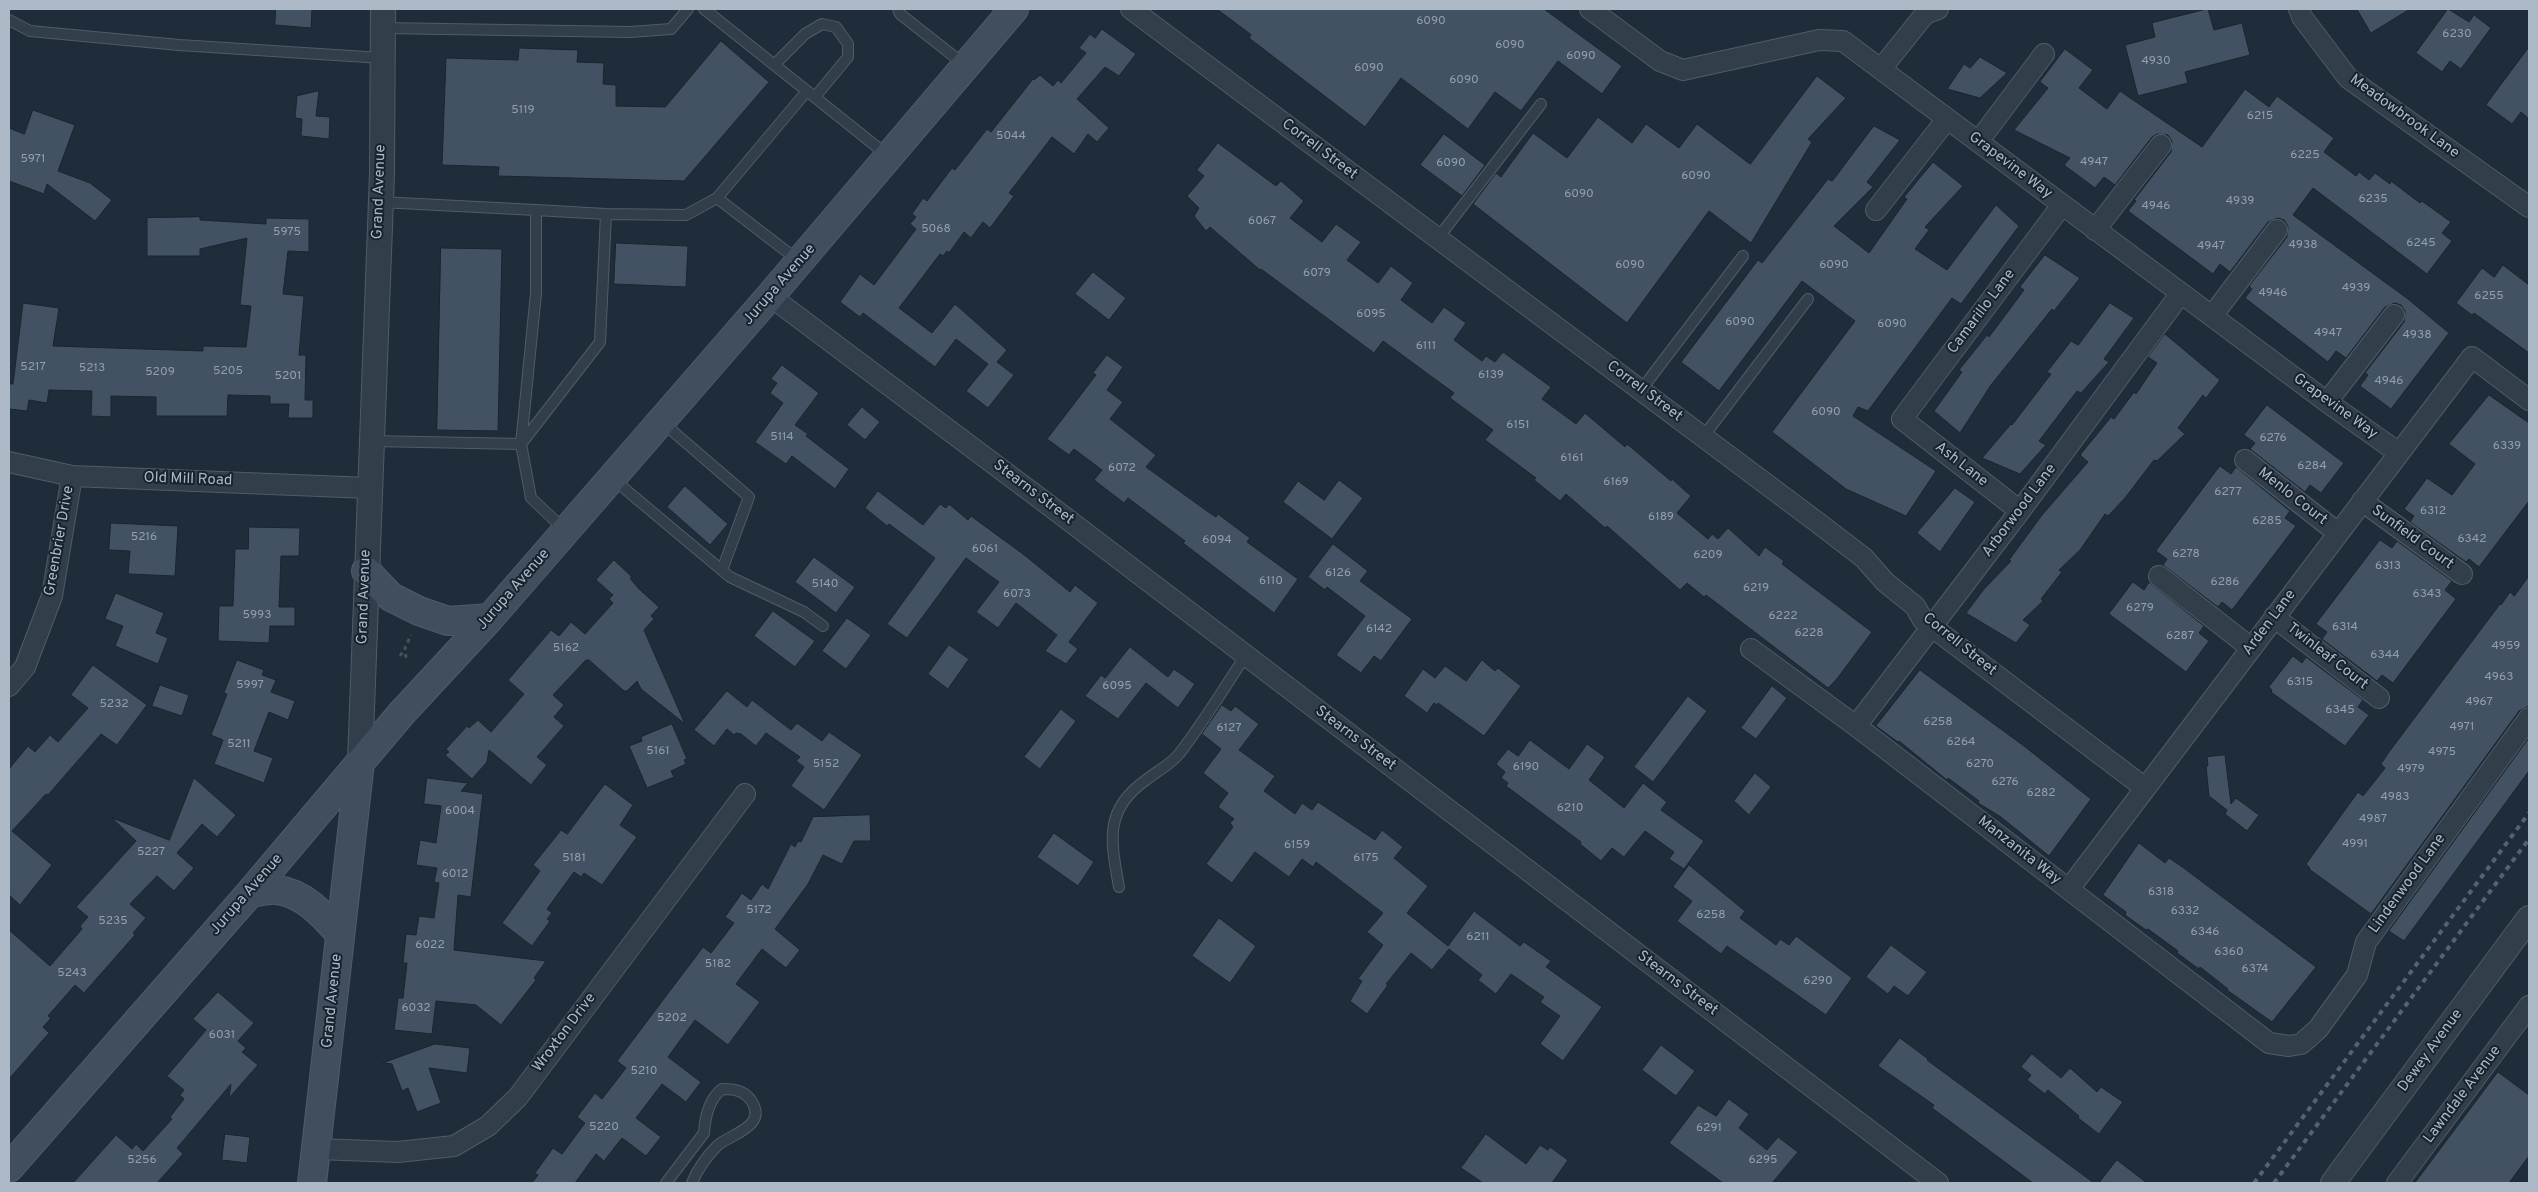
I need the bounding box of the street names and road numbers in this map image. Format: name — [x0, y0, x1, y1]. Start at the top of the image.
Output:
street label: Meadowbrook Lane — [2346, 71, 2462, 163]
street label: Correll Street — [1278, 116, 1360, 184]
street label: Grapevine Way — [1965, 129, 2055, 203]
street label: Grand Avenue — [369, 144, 391, 240]
street label: Jurupa Avenue — [740, 241, 820, 329]
street label: Camarillo Lane — [1944, 266, 2020, 358]
street label: Correll Street — [1603, 358, 1685, 426]
street label: Grapevine Way — [2289, 370, 2381, 444]
street label: Ash Lane — [1931, 439, 1991, 491]
street label: Stearns Street — [989, 457, 1077, 529]
street label: Arborwood Lane — [1979, 461, 2061, 561]
street label: Menlo Court — [2254, 464, 2330, 530]
street label: Old Mill Road — [143, 469, 233, 491]
street label: Greenbrier Drive — [41, 484, 79, 598]
street label: Sunfield Court — [2367, 502, 2457, 574]
street label: Jurupa Avenue — [474, 546, 554, 634]
street label: Grand Avenue — [354, 549, 376, 645]
street label: Arden Lane — [2239, 587, 2301, 659]
street label: Correll Street — [1918, 610, 2000, 680]
street label: Twinleaf Court — [2283, 620, 2371, 694]
street label: Stearns Street — [1311, 703, 1399, 775]
street label: Manzanita Way — [1974, 813, 2064, 889]
street label: Lindenwood Lane — [2366, 831, 2450, 937]
street label: Jurupa Avenue — [207, 851, 287, 939]
street label: Stearns Street — [1633, 948, 1721, 1020]
street label: Grand Avenue — [319, 953, 347, 1049]
street label: Wroxton Drive — [529, 990, 601, 1076]
street label: Dewey Avenue — [2395, 1006, 2467, 1096]
street label: Lawndale Avenue — [2420, 1043, 2506, 1147]

